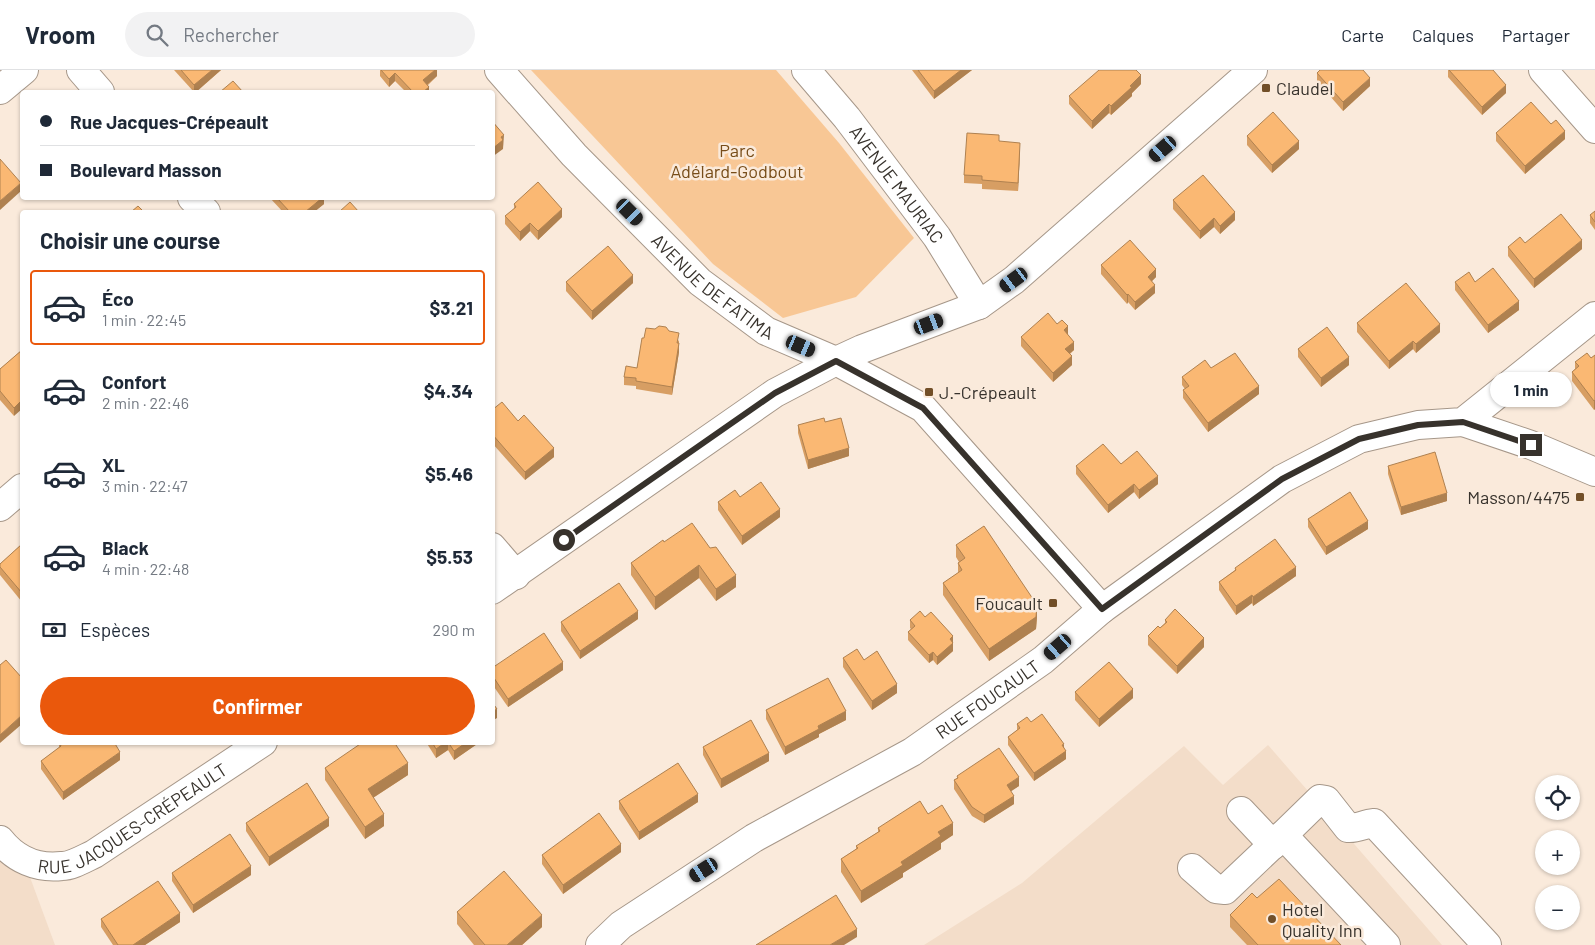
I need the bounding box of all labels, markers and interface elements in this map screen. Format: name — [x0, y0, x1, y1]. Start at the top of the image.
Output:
search box — [125, 12, 475, 57]
text: Vroom — [25, 20, 95, 49]
icon: search — [143, 21, 171, 49]
text: Rechercher — [183, 23, 279, 46]
text: Carte — [1341, 24, 1384, 46]
text: Calques — [1412, 24, 1474, 46]
text: Partager — [1502, 24, 1570, 46]
place label: Claudel — [1276, 77, 1333, 99]
marker: Claudel — [1260, 82, 1272, 94]
text: Rue Jacques-Crépeault — [70, 110, 268, 133]
street label: AVENUE MAURIAC — [845, 121, 949, 248]
car — [1146, 133, 1179, 165]
park label: Parc Adélard-Godbout — [670, 139, 804, 182]
text: Boulevard Masson — [70, 158, 222, 181]
car — [614, 196, 645, 228]
text: Choisir une course — [40, 227, 220, 253]
street label: AVENUE DE FATIMA — [647, 229, 777, 344]
car — [997, 265, 1030, 295]
icon: car — [42, 285, 87, 330]
text: Éco — [102, 287, 134, 310]
text: $3.21 — [429, 296, 473, 319]
text: 1 min · 22:45 — [102, 310, 186, 329]
car — [912, 312, 945, 336]
car — [784, 333, 817, 359]
icon: car — [42, 368, 87, 413]
text: Confort — [102, 370, 166, 393]
callout: 1 min — [1490, 372, 1572, 408]
text: $4.34 — [424, 379, 473, 402]
text: 1 min — [1513, 380, 1549, 399]
place label: J.-Crépeault — [939, 381, 1037, 403]
marker: J.-Crépeault — [923, 386, 935, 398]
text: 2 min · 22:46 — [102, 393, 189, 412]
route end — [1520, 434, 1542, 456]
icon: car — [42, 451, 87, 496]
text: XL — [102, 453, 125, 476]
text: $5.46 — [425, 462, 473, 485]
text: 3 min · 22:47 — [102, 476, 188, 495]
place label: Masson/4475 — [1467, 486, 1570, 508]
marker: Masson/4475 — [1574, 491, 1586, 503]
route start — [553, 529, 575, 551]
icon: car — [42, 534, 87, 579]
text: Black — [102, 536, 149, 559]
text: $5.53 — [426, 545, 473, 568]
text: 4 min · 22:48 — [102, 559, 189, 578]
place label: Foucault — [975, 592, 1043, 614]
marker: Foucault — [1047, 597, 1059, 609]
icon: cash — [40, 616, 68, 644]
text: Espèces — [80, 618, 150, 641]
text: 290 m — [433, 620, 475, 639]
car — [1041, 631, 1074, 663]
street label: RUE FOUCAULT — [931, 655, 1044, 743]
button: Confirmer — [40, 677, 475, 735]
street label: RUE JACQUES-CRÉPEAULT — [36, 758, 231, 878]
map controls — [1535, 775, 1580, 930]
button: locate — [1535, 775, 1580, 820]
button: + — [1535, 830, 1580, 875]
car — [687, 856, 720, 884]
button: − — [1535, 885, 1580, 930]
place label: Hotel Quality Inn — [1282, 898, 1362, 941]
marker: Hotel Quality Inn — [1266, 913, 1278, 925]

